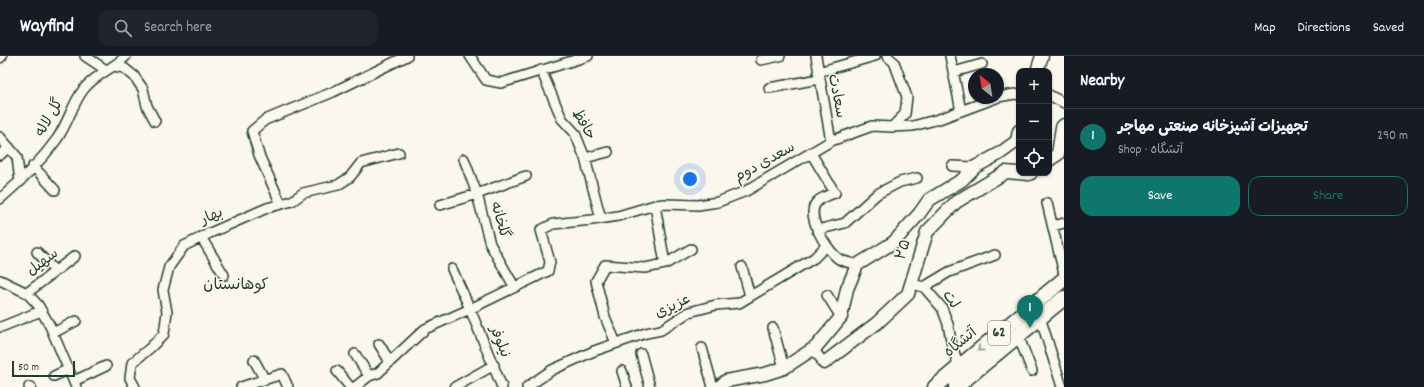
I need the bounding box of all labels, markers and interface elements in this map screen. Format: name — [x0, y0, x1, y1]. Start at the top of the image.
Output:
search box — [98, 10, 378, 46]
text: Wayfind — [20, 14, 74, 41]
icon: search — [112, 17, 134, 39]
text: Search here — [144, 17, 212, 39]
text: Map — [1254, 18, 1276, 38]
text: Directions — [1298, 18, 1351, 38]
text: Saved — [1373, 18, 1404, 38]
north arrow — [968, 68, 1004, 104]
map controls — [1016, 68, 1052, 176]
button: + — [1016, 68, 1052, 104]
text: Nearby — [1080, 70, 1124, 94]
street label: سعادت — [821, 72, 851, 120]
street label: گل لاله — [30, 94, 70, 142]
button: − — [1016, 104, 1052, 140]
street label: حافظ — [565, 105, 601, 145]
text: تجهیزات آشپزخانه صنعتی مهاجر — [1118, 117, 1308, 139]
text: 1 — [1092, 127, 1094, 146]
text: 290 m — [1377, 127, 1408, 146]
street label: سعدی دوم — [730, 137, 800, 189]
button: locate — [1016, 140, 1052, 176]
text: Shop · آتشگاه — [1118, 141, 1183, 160]
your location — [680, 169, 700, 189]
button: Save — [1080, 176, 1240, 216]
button: Share — [1248, 176, 1408, 216]
street label: گلخانه — [483, 199, 515, 241]
street label: بهار — [196, 202, 227, 232]
street label: ۲۵ — [890, 237, 918, 263]
street label: سهیل — [22, 243, 64, 283]
district label: کوهانستان — [203, 274, 269, 297]
street label: لت — [936, 286, 964, 314]
street label: عزیزی — [651, 289, 695, 325]
pin: 1 — [1017, 295, 1043, 328]
road number: 62 — [988, 321, 1010, 345]
street label: نیلوفر — [482, 322, 515, 361]
street label: آتشگاه — [940, 322, 983, 363]
one-way arrow — [978, 344, 985, 351]
scale bar — [12, 359, 75, 378]
text: 50 m — [18, 360, 39, 376]

